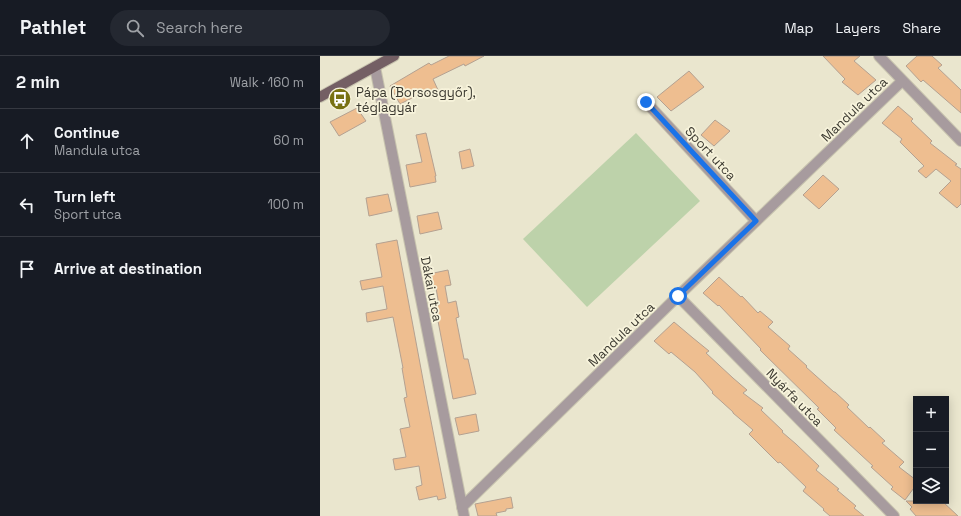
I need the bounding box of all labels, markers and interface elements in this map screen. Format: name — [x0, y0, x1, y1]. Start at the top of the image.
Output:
search box — [110, 10, 390, 46]
text: Pathlet — [20, 15, 86, 40]
icon: search — [124, 17, 146, 39]
text: Search here — [156, 18, 243, 37]
text: Map — [784, 19, 814, 37]
text: Layers — [836, 19, 880, 37]
text: Share — [902, 19, 941, 37]
text: 2 min — [16, 71, 60, 93]
street label: Mandula utca — [818, 73, 892, 145]
text: Walk · 160 m — [230, 74, 304, 91]
place label: Pápa (Borsosgyőr), téglagyár — [356, 84, 476, 116]
bus stop icon: Pápa (Borsosgyőr), téglagyár — [327, 86, 353, 112]
route end — [637, 93, 655, 111]
text: Continue — [54, 123, 120, 142]
street label: Sport utca — [681, 123, 740, 184]
icon: ahead — [16, 130, 38, 152]
text: 60 m — [273, 132, 304, 149]
text: Mandula utca — [54, 142, 140, 159]
text: Turn left — [54, 187, 116, 206]
icon: left — [16, 194, 38, 216]
text: 100 m — [267, 196, 304, 213]
text: Sport utca — [54, 206, 122, 223]
street label: Dákai utca — [417, 255, 446, 324]
icon: arrive — [16, 258, 38, 280]
text: Arrive at destination — [54, 259, 202, 278]
route start — [669, 287, 687, 305]
street label: Mandula utca — [585, 298, 659, 370]
street label: Nyárfa utca — [763, 365, 827, 430]
map controls — [913, 396, 949, 504]
button: + — [913, 396, 949, 432]
button: − — [913, 432, 949, 468]
button: layers — [913, 468, 949, 504]

